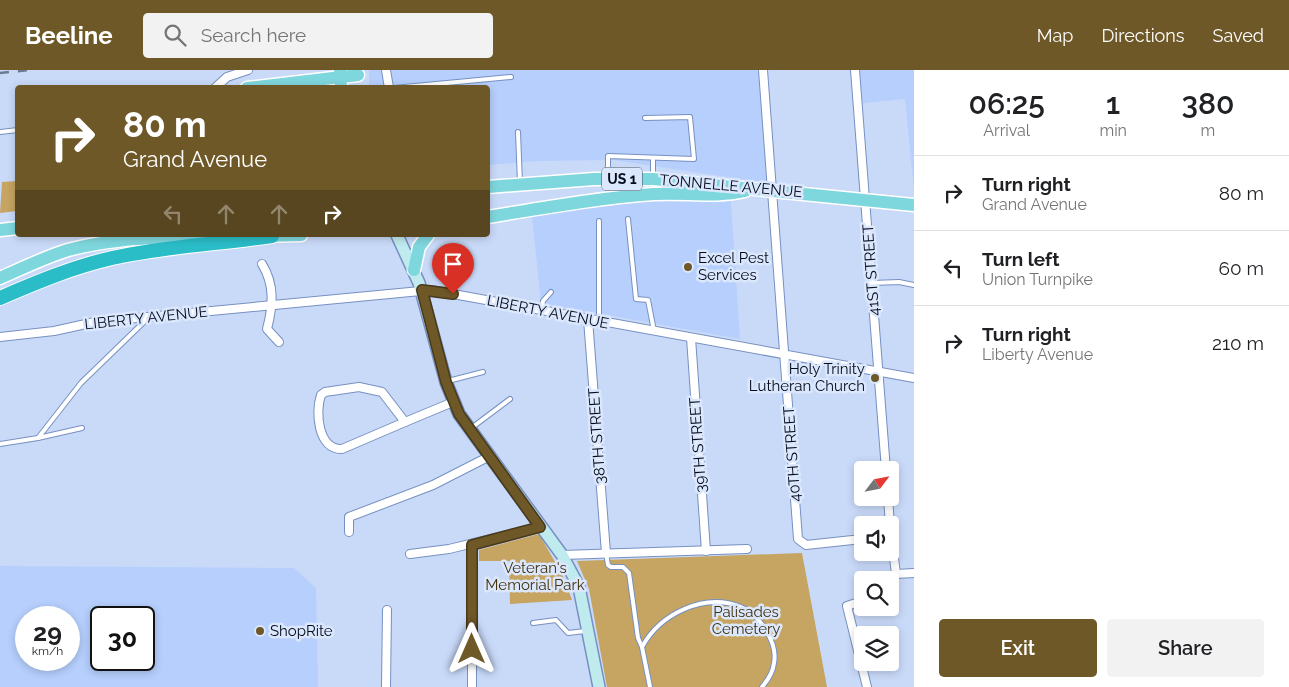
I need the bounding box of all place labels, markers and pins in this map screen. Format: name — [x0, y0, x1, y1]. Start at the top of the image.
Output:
pin — [432, 243, 474, 294]
place label: Excel Pest Services — [698, 249, 769, 284]
marker: Excel Pest Services — [682, 261, 694, 273]
place label: Holy Trinity Lutheran Church — [749, 360, 865, 395]
marker: Holy Trinity Lutheran Church — [869, 372, 881, 384]
place label: ShopRite — [270, 622, 333, 640]
marker: ShopRite — [254, 625, 266, 637]

